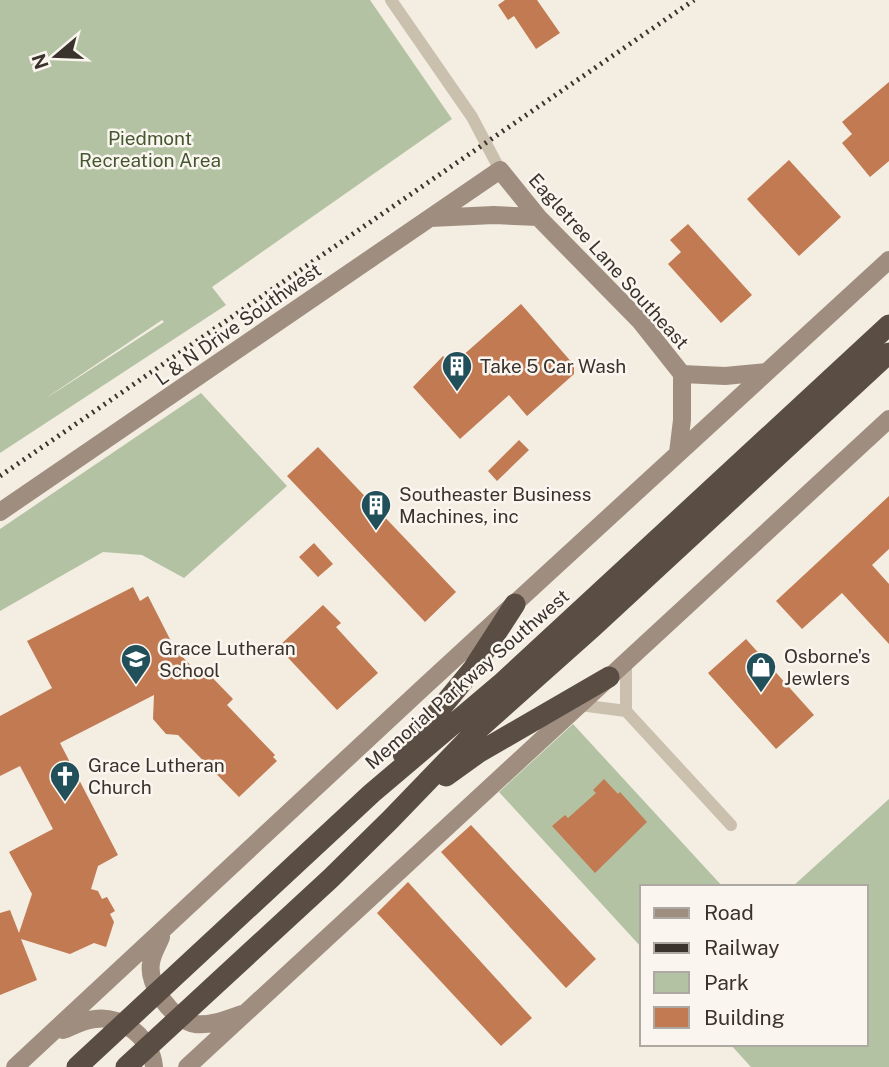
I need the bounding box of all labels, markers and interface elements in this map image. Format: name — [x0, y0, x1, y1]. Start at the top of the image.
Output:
north arrow — [21, 21, 91, 91]
text: N — [27, 51, 53, 72]
park label: Piedmont Recreation Area — [79, 127, 221, 171]
street label: Eagletree Lane Southeast — [524, 169, 694, 353]
street label: L & N Drive Southwest — [151, 258, 325, 390]
building icon: Take 5 Car Wash — [440, 349, 474, 393]
place label: Take 5 Car Wash — [480, 355, 626, 377]
place label: Southeaster Business Machines, inc — [399, 483, 591, 527]
building icon: Southeaster Business Machines, inc — [359, 488, 393, 532]
street label: Memorial Parkway Southwest — [361, 585, 573, 773]
place label: Grace Lutheran School — [159, 637, 296, 681]
school or university icon: Grace Lutheran School — [119, 642, 153, 686]
place label: Osborne's Jewlers — [784, 645, 870, 689]
shop icon: Osborne's Jewlers — [744, 650, 778, 694]
place label: Grace Lutheran Church — [88, 754, 225, 798]
church icon: Grace Lutheran Church — [48, 759, 82, 803]
legend — [640, 885, 868, 1046]
text: Road — [704, 900, 754, 925]
text: Railway — [704, 935, 780, 960]
text: Park — [704, 970, 749, 995]
text: Building — [704, 1005, 785, 1030]

